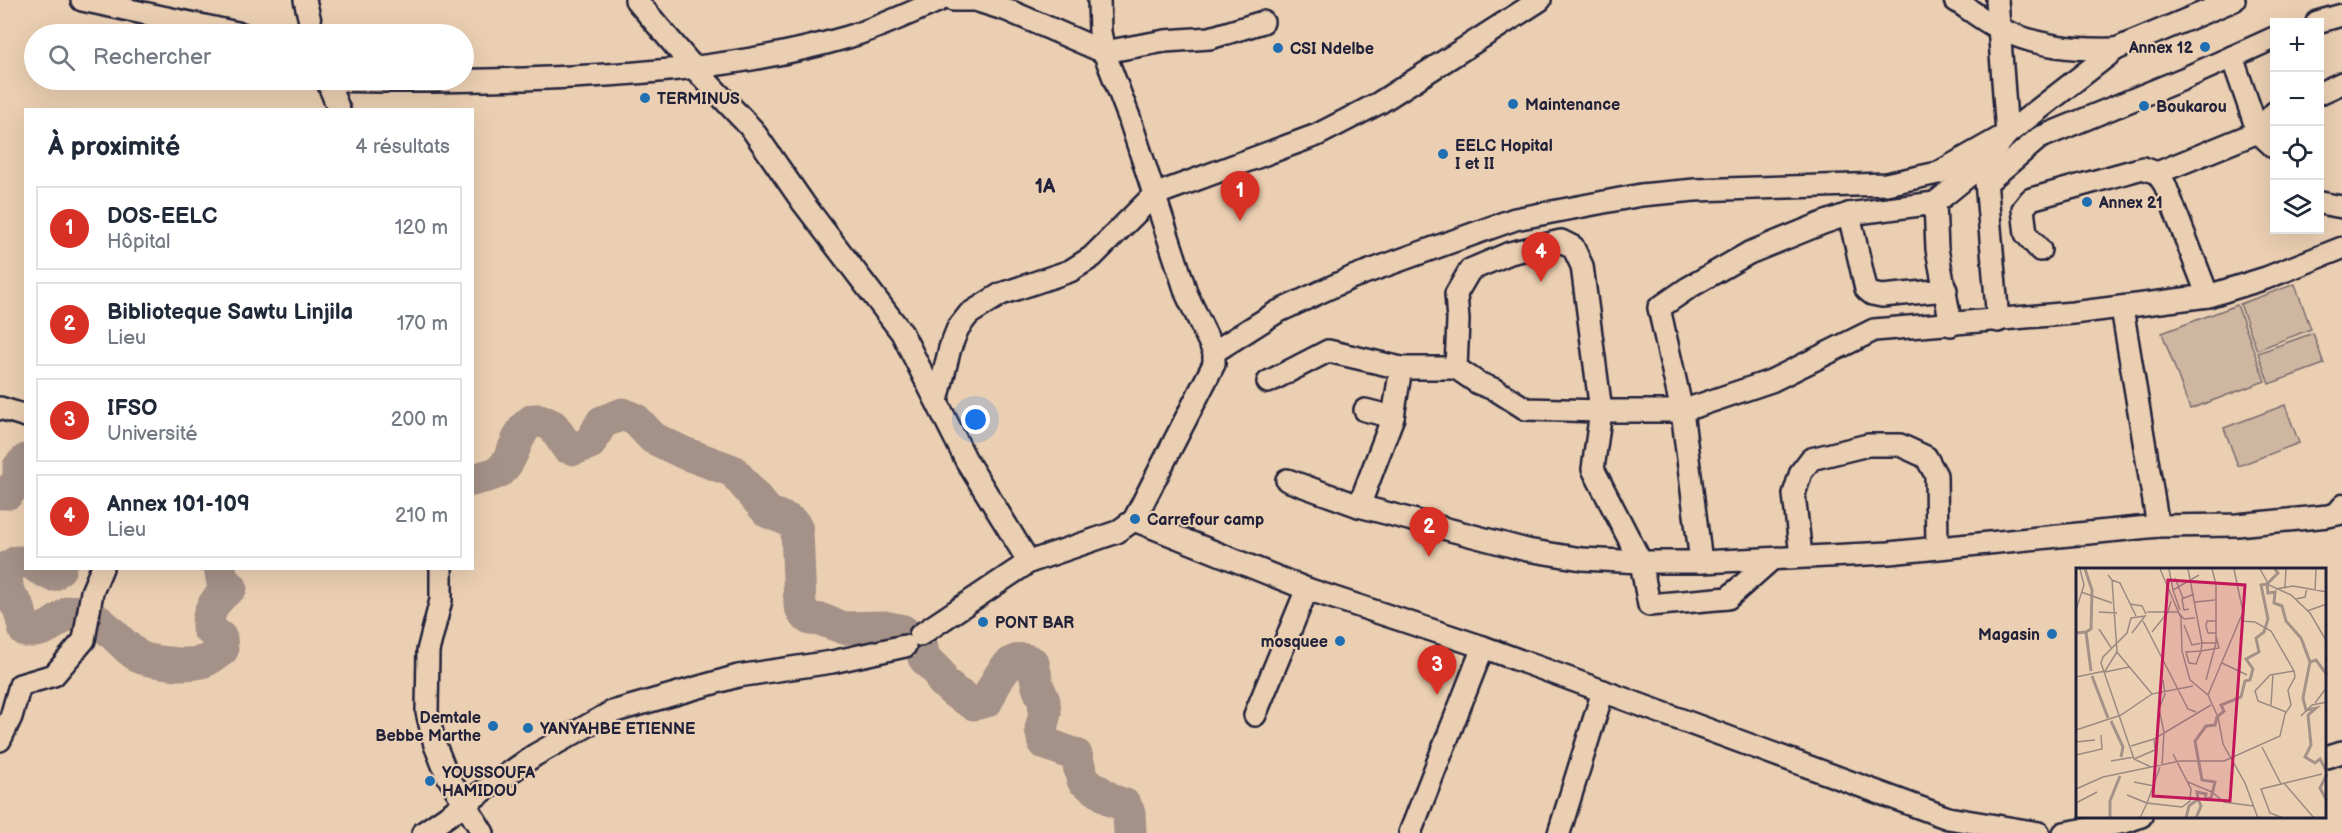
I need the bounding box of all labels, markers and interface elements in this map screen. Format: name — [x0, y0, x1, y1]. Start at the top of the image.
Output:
map controls — [2270, 18, 2324, 234]
button: + — [2270, 18, 2324, 72]
search box — [24, 24, 474, 90]
place label: Annex 12 — [2128, 39, 2193, 58]
place label: CSI Ndelbe — [1290, 40, 1374, 59]
marker: Annex 12 — [2198, 40, 2212, 54]
icon: search — [45, 41, 78, 74]
marker: CSI Ndelbe — [1271, 41, 1285, 55]
text: Rechercher — [93, 44, 211, 71]
button: − — [2270, 72, 2324, 126]
place label: TERMINUS — [657, 90, 740, 109]
marker: TERMINUS — [638, 91, 652, 105]
place label: Maintenance — [1525, 96, 1620, 115]
marker: Maintenance — [1506, 97, 1520, 111]
place label: Boukarou — [2156, 98, 2227, 117]
marker: Boukarou — [2137, 99, 2151, 113]
button: locate — [2270, 126, 2324, 180]
text: À proximité — [48, 132, 180, 163]
text: 4 résultats — [355, 135, 450, 159]
place label: EELC Hopital I et II — [1455, 137, 1553, 174]
marker: EELC Hopital I et II — [1436, 147, 1450, 161]
pin: 1 — [1220, 172, 1260, 221]
district label: 1A — [1035, 175, 1056, 199]
button: layers — [2270, 180, 2324, 234]
place label: Annex 21 — [2098, 194, 2163, 213]
marker: Annex 21 — [2080, 195, 2094, 209]
text: DOS-EELC — [107, 203, 217, 230]
text: 1 — [65, 216, 74, 240]
text: 120 m — [395, 216, 448, 240]
text: Hôpital — [107, 230, 171, 254]
pin: 4 — [1522, 232, 1560, 282]
text: Biblioteque Sawtu Linjila — [107, 299, 353, 326]
text: 2 — [64, 312, 75, 336]
text: 170 m — [397, 312, 448, 336]
text: Lieu — [107, 326, 146, 350]
text: IFSO — [107, 395, 157, 422]
your location — [961, 405, 990, 434]
text: 3 — [64, 408, 75, 432]
text: 200 m — [391, 408, 448, 432]
text: Université — [107, 422, 198, 446]
text: Annex 101-109 — [107, 491, 250, 518]
text: 4 — [64, 504, 75, 528]
text: 210 m — [395, 504, 448, 528]
pin: 2 — [1410, 508, 1448, 557]
place label: Carrefour camp — [1147, 511, 1264, 530]
marker: Carrefour camp — [1128, 512, 1142, 526]
text: Lieu — [107, 518, 146, 542]
inset map — [2076, 568, 2327, 818]
place label: PONT BAR — [995, 614, 1074, 633]
marker: PONT BAR — [976, 615, 990, 629]
place label: Magasin — [1978, 626, 2040, 645]
marker: Magasin — [2045, 627, 2059, 641]
place label: mosquee — [1261, 633, 1328, 652]
marker: mosquee — [1333, 634, 1347, 648]
pin: 3 — [1418, 646, 1456, 695]
place label: Demtale Bebbe Marthe — [375, 709, 481, 746]
marker: Demtale Bebbe Marthe — [486, 719, 500, 733]
place label: YANYAHBE ETIENNE — [540, 720, 695, 739]
marker: YANYAHBE ETIENNE — [521, 721, 535, 735]
place label: YOUSSOUFA HAMIDOU — [442, 764, 535, 801]
marker: YOUSSOUFA HAMIDOU — [423, 774, 437, 788]

